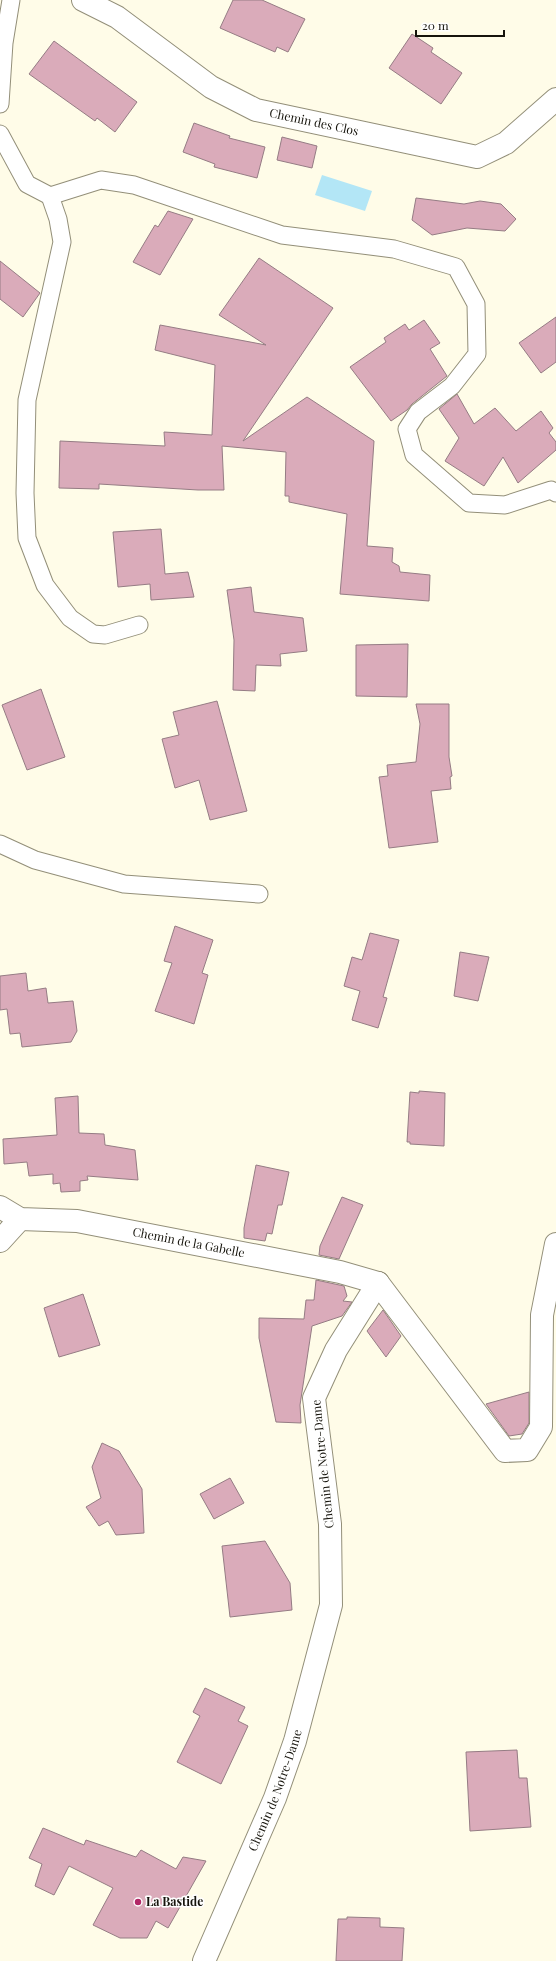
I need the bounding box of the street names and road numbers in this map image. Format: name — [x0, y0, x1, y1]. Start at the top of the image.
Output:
street label: Chemin des Clos — [268, 104, 360, 139]
street label: Chemin de la Gabelle — [131, 1223, 246, 1260]
street label: Chemin de Notre-Dame — [307, 1399, 337, 1529]
street label: Chemin de Notre-Dame — [244, 1728, 305, 1854]

